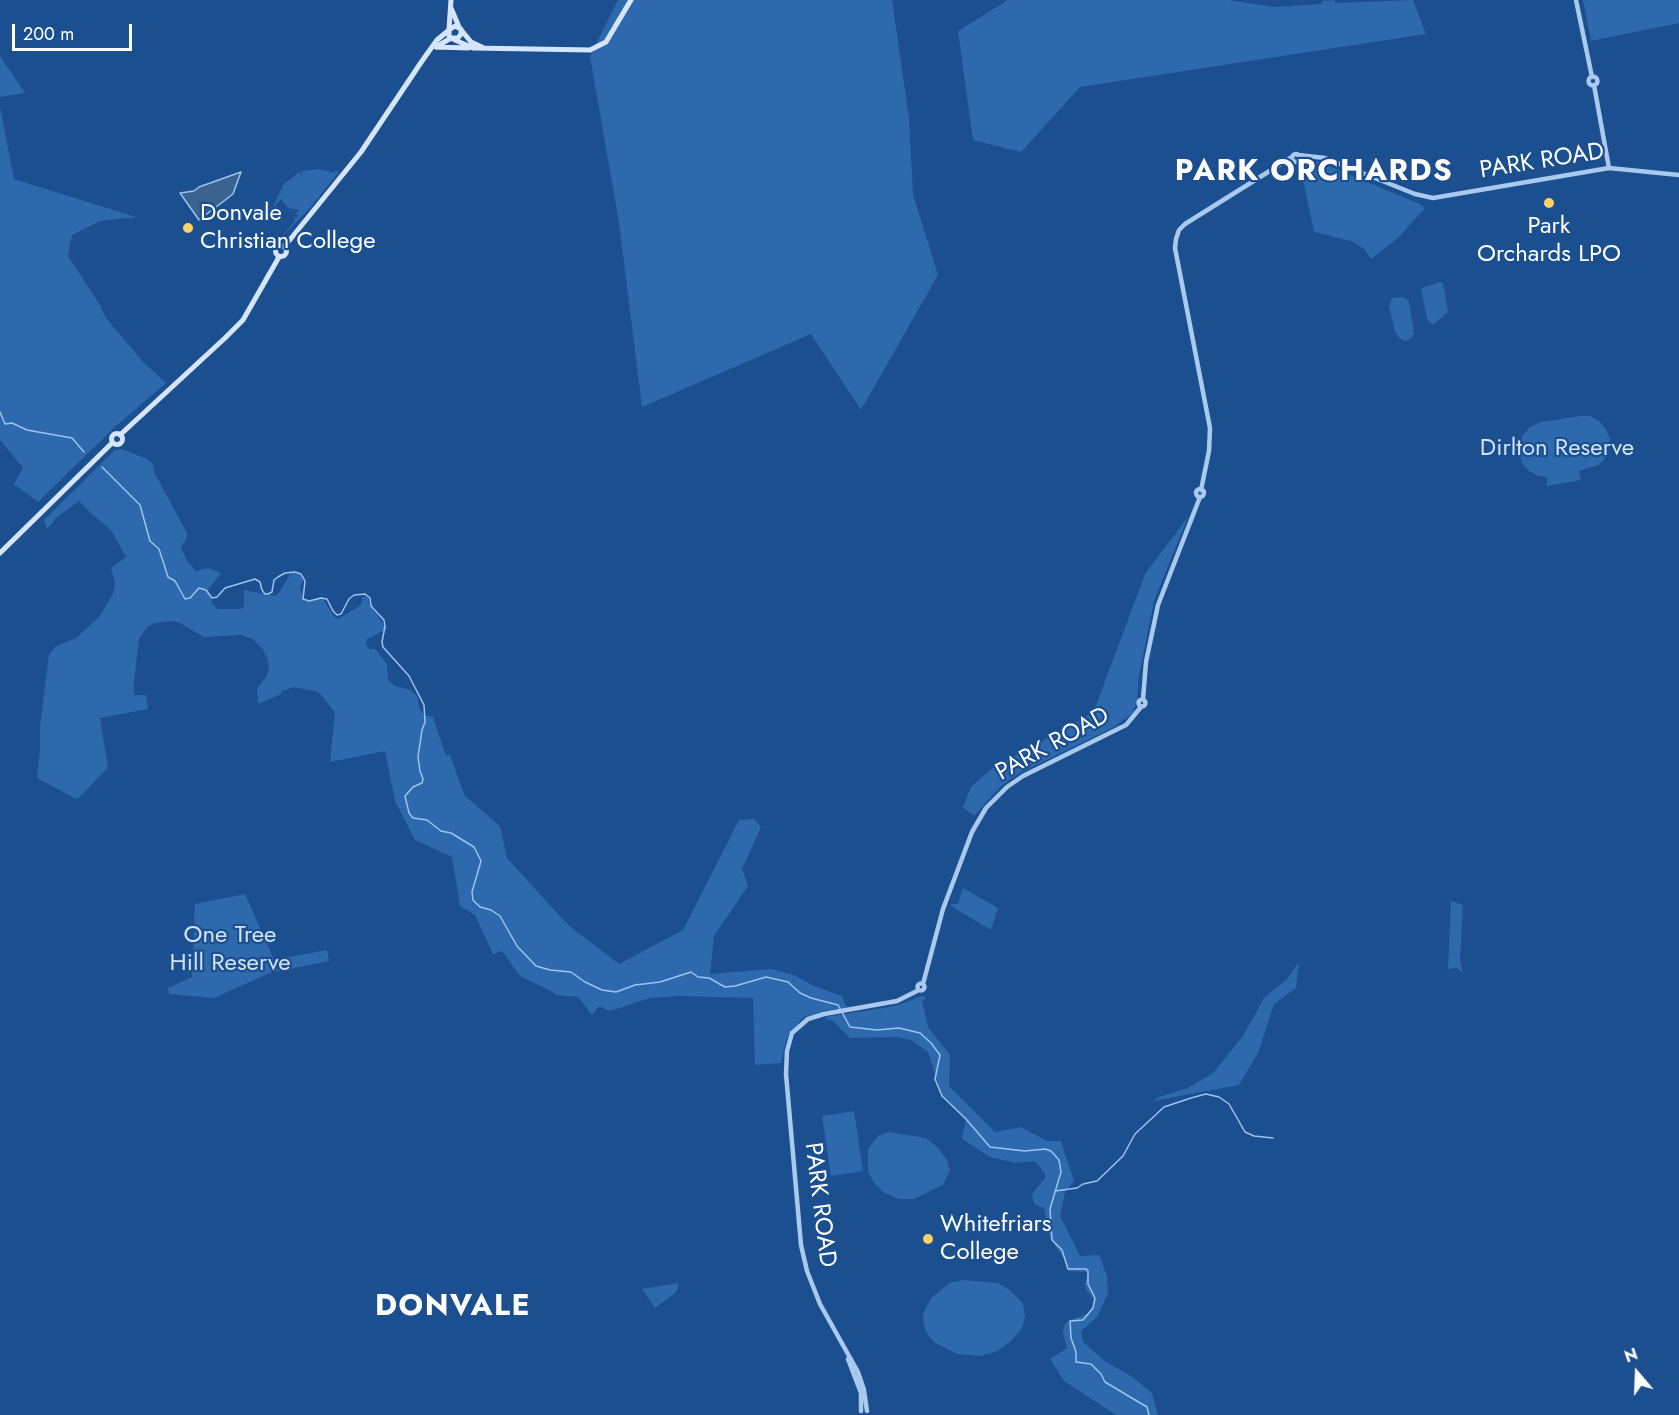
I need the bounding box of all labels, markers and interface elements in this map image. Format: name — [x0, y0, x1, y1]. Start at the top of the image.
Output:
scale bar — [15, 12, 135, 50]
text: 200 m — [23, 21, 74, 47]
street label: PARK ROAD — [1478, 138, 1606, 186]
district label: PARK ORCHARDS — [1175, 155, 1453, 191]
marker: Park Orchards LPO — [1542, 196, 1556, 210]
place label: Donvale Christian College — [200, 200, 376, 256]
place label: Park Orchards LPO — [1477, 213, 1621, 269]
marker: Donvale Christian College — [181, 221, 195, 235]
park label: Dirlton Reserve — [1480, 435, 1634, 463]
street label: PARK ROAD — [991, 702, 1115, 788]
park label: One Tree Hill Reserve — [170, 922, 290, 978]
street label: PARK ROAD — [797, 1141, 841, 1269]
place label: Whitefriars College — [940, 1211, 1052, 1267]
marker: Whitefriars College — [921, 1232, 935, 1246]
district label: DONVALE — [375, 1290, 531, 1326]
north arrow — [1607, 1343, 1667, 1403]
text: N — [1621, 1343, 1641, 1368]

